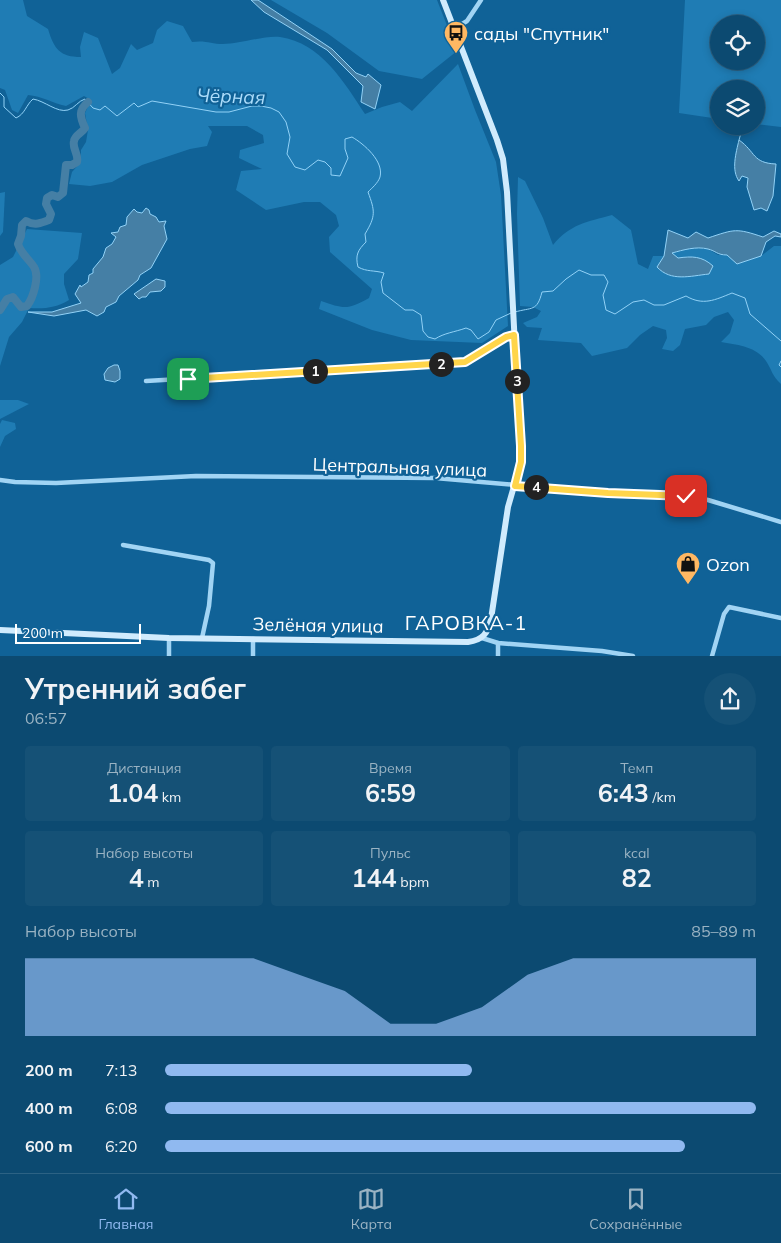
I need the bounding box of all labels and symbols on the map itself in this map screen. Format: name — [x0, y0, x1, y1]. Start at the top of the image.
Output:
bus stop icon: сады "Спутник" — [443, 20, 469, 54]
place label: сады "Спутник" — [474, 22, 609, 45]
water label: Чёрная — [196, 83, 266, 109]
pin: 2 — [428, 352, 454, 376]
pin — [167, 358, 209, 400]
pin: 1 — [302, 358, 328, 384]
pin: 3 — [504, 368, 530, 394]
street label: Центральная улица — [312, 452, 488, 482]
pin: 4 — [524, 474, 548, 500]
pin — [665, 475, 707, 517]
shop icon: Ozon — [675, 551, 701, 585]
place label: Ozon — [706, 553, 750, 576]
district label: ГАРОВКА-1 — [405, 610, 527, 635]
street label: Зелёная улица — [252, 612, 384, 638]
scale bar — [15, 620, 141, 644]

